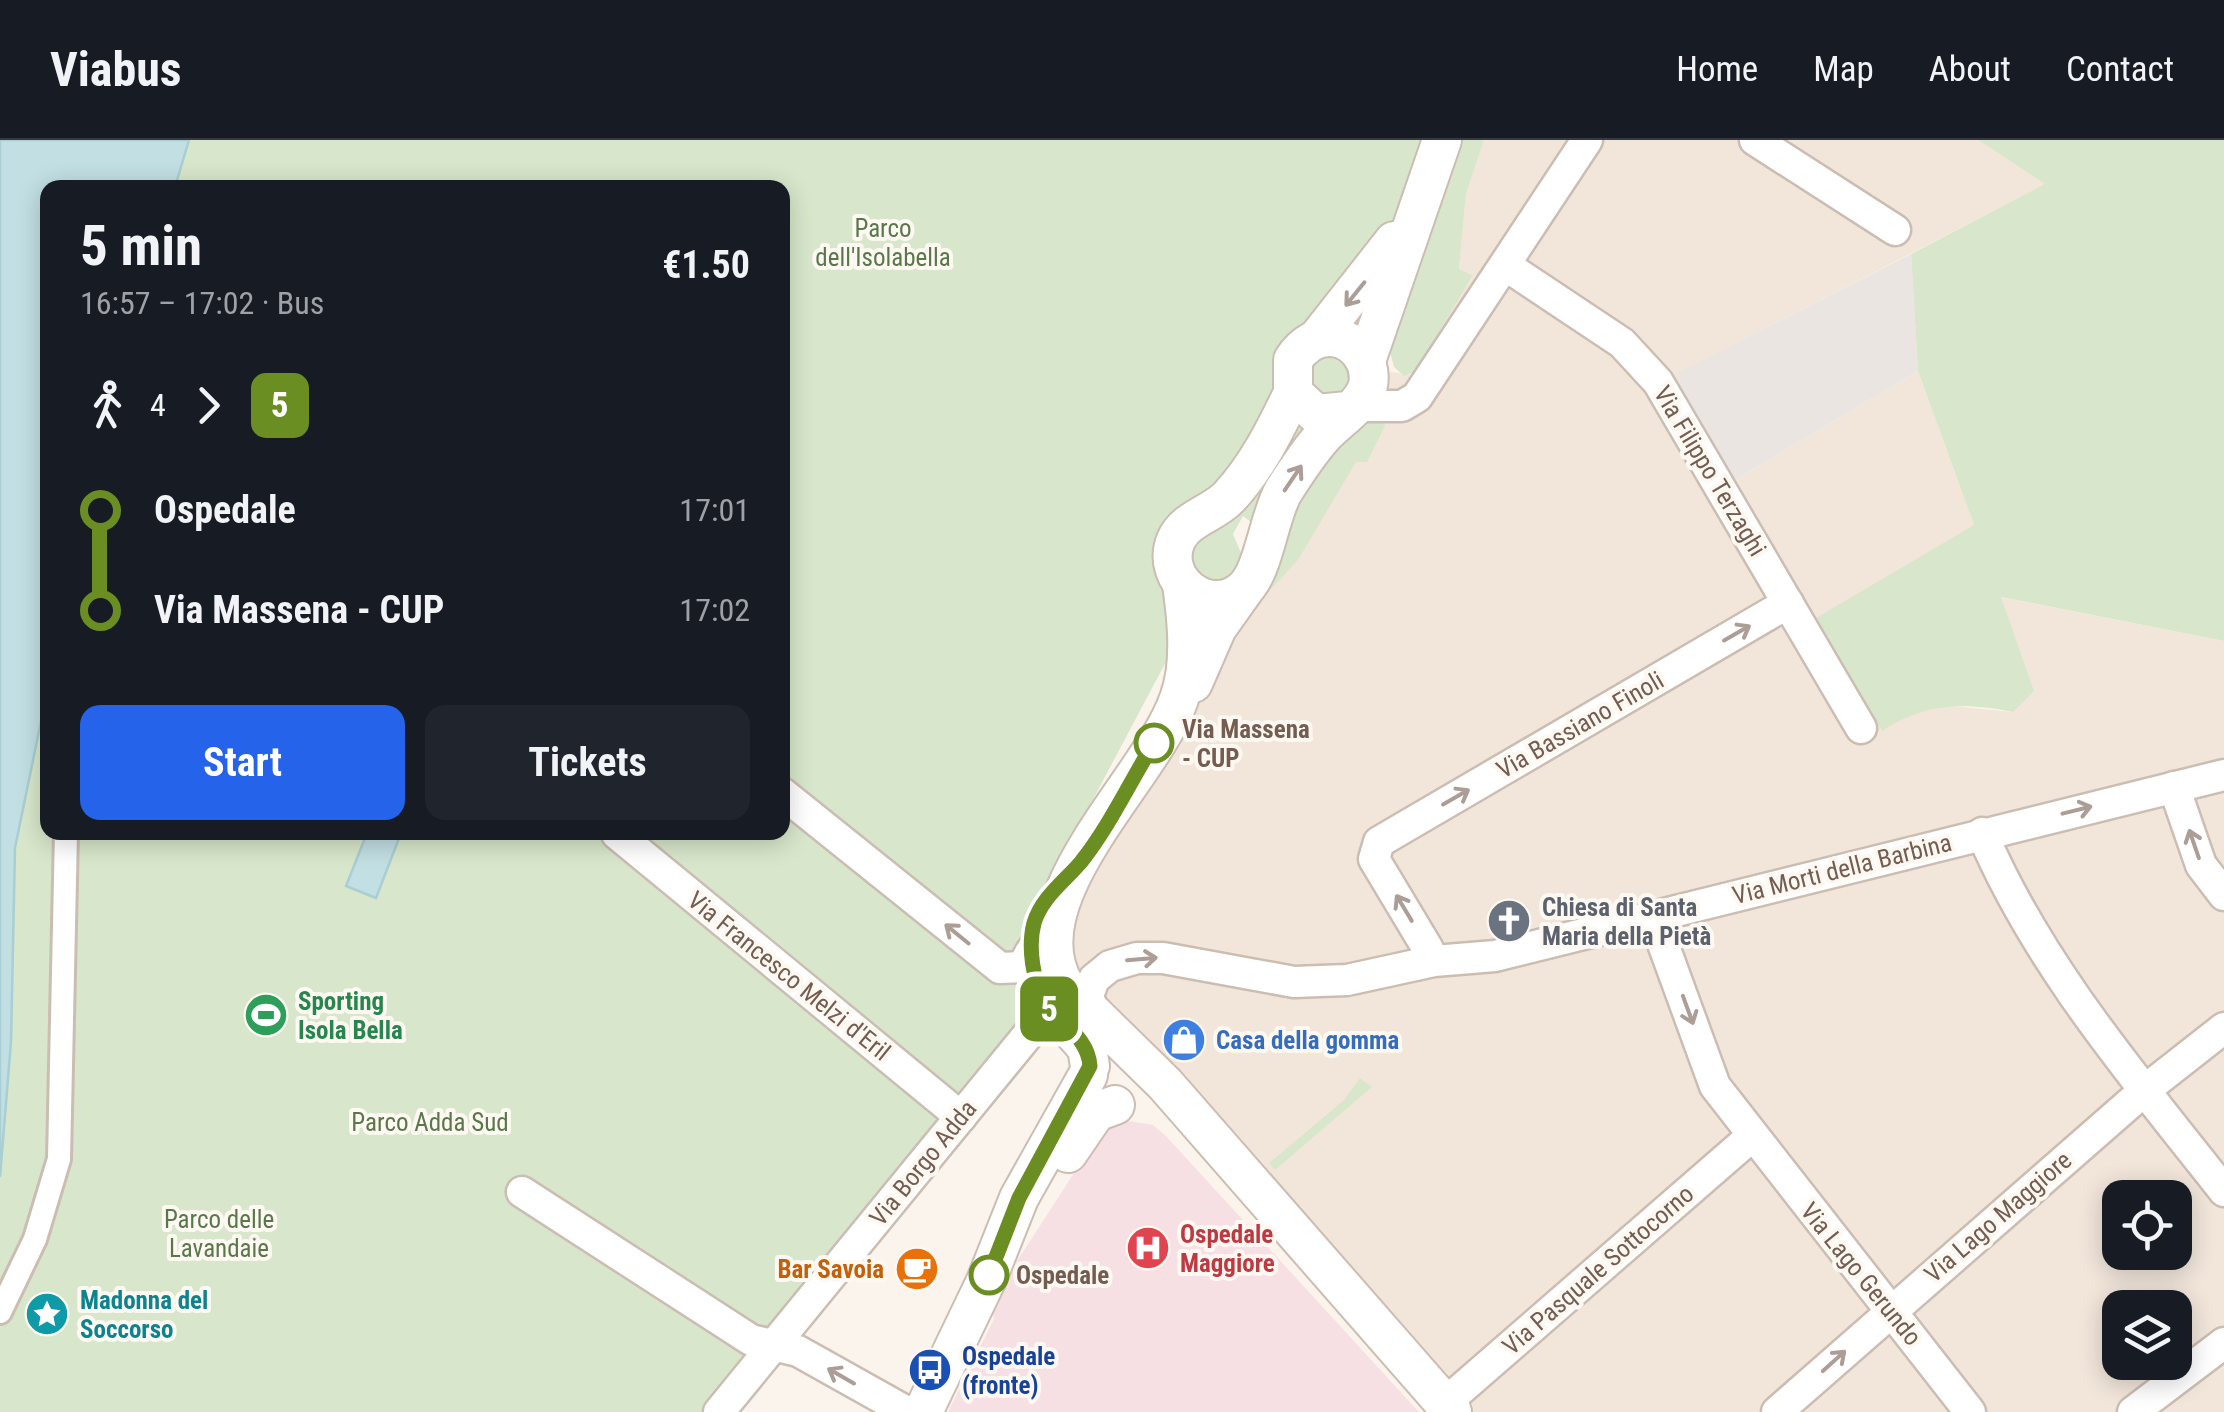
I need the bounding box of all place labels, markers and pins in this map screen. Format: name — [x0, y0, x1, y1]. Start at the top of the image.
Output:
place label: Via Massena - CUP — [1182, 715, 1310, 773]
marker: Via Massena - CUP — [1135, 724, 1173, 762]
place label: Chiesa di Santa Maria della Pietà — [1542, 893, 1711, 951]
church icon: Chiesa di Santa Maria della Pietà — [1486, 898, 1532, 944]
place label: Sporting Isola Bella — [298, 987, 403, 1045]
sports icon: Sporting Isola Bella — [243, 992, 289, 1038]
shop icon: Casa della gomma — [1161, 1017, 1207, 1063]
place label: Casa della gomma — [1216, 1026, 1399, 1055]
place label: Ospedale Maggiore — [1180, 1220, 1275, 1278]
hospital icon: Ospedale Maggiore — [1125, 1225, 1171, 1271]
cafe icon: Bar Savoia — [894, 1246, 940, 1292]
place label: Bar Savoia — [778, 1255, 884, 1284]
marker: Ospedale — [970, 1256, 1008, 1294]
place label: Ospedale — [1016, 1261, 1109, 1290]
place label: Madonna del Soccorso — [80, 1286, 208, 1344]
place icon: Madonna del Soccorso — [24, 1291, 70, 1337]
place label: Ospedale (fronte) — [962, 1342, 1055, 1400]
bus stop icon: Ospedale (fronte) — [907, 1347, 953, 1393]

